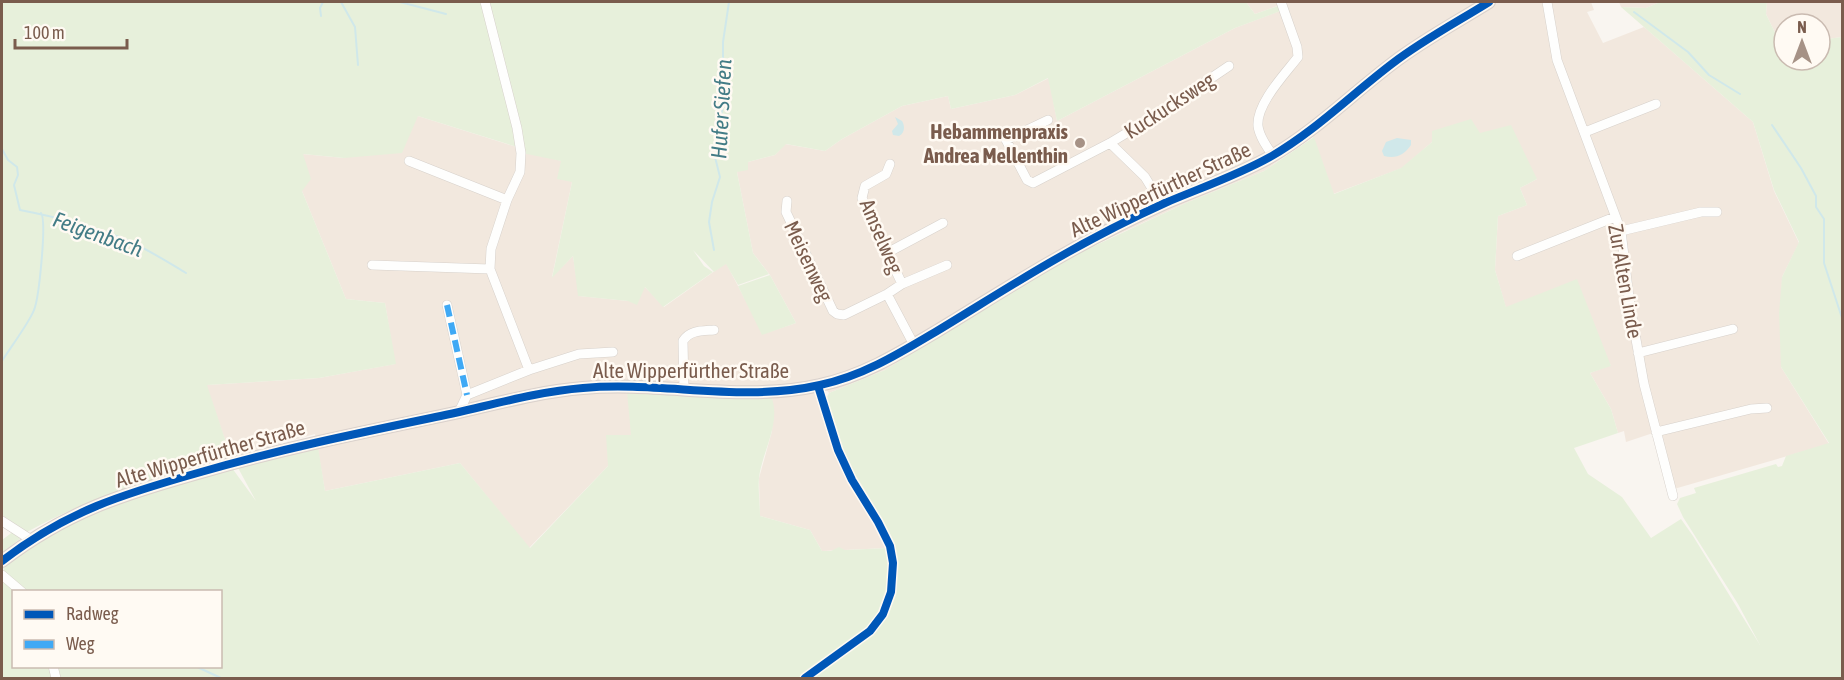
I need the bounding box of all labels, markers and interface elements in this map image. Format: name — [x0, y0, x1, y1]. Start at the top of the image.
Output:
scale bar — [15, 12, 128, 50]
north arrow — [1772, 12, 1832, 72]
text: N — [1797, 18, 1807, 36]
text: 100 m — [24, 22, 65, 43]
water label: Hufer Siefen — [705, 58, 737, 160]
street label: Kuckucksweg — [1119, 67, 1219, 143]
place label: Hebammenpraxis Andrea Mellenthin — [923, 119, 1069, 167]
marker: Hebammenpraxis Andrea Mellenthin — [1073, 136, 1087, 150]
street label: Alte Wipperfürther Straße — [1066, 137, 1254, 241]
street label: Amselweg — [856, 195, 908, 277]
water label: Feigenbach — [50, 206, 147, 262]
street label: Meisenweg — [780, 217, 838, 305]
street label: Zur Alten Linde — [1604, 222, 1648, 340]
street label: Alte Wipperfürther Straße — [593, 358, 789, 382]
street label: Alte Wipperfürther Straße — [112, 414, 308, 492]
legend — [12, 590, 222, 668]
text: Radweg — [66, 603, 119, 624]
text: Weg — [66, 633, 95, 654]

